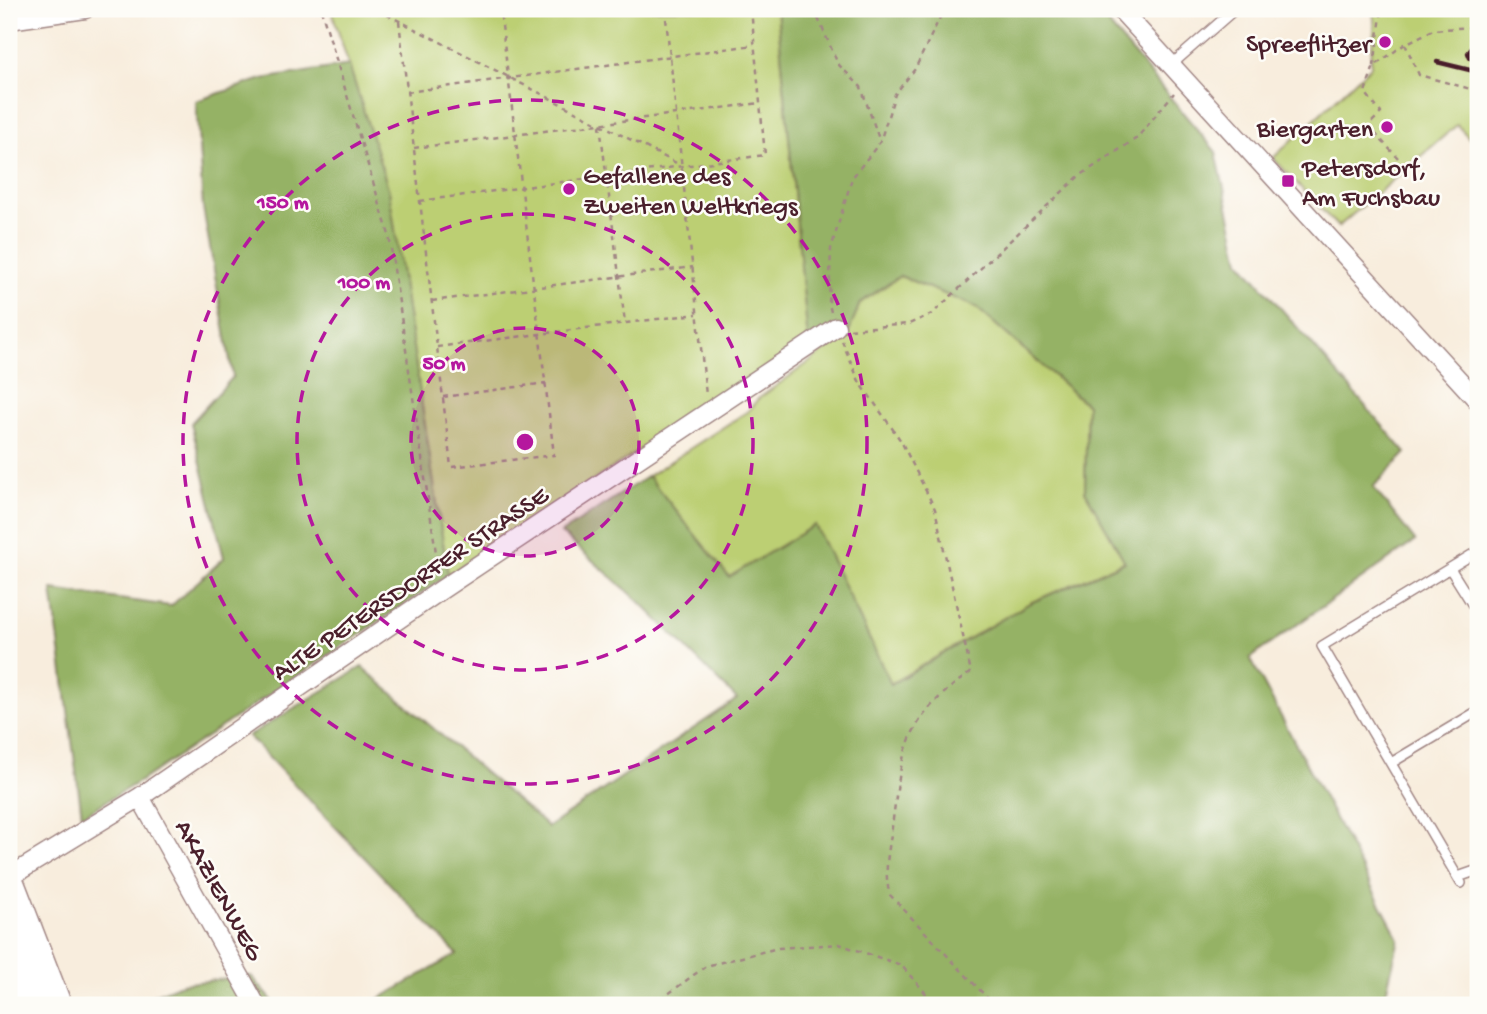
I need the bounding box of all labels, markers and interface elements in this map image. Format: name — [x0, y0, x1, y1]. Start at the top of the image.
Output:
place label: Spreeflitzer — [1246, 31, 1374, 62]
marker: Spreeflitzer — [1377, 34, 1393, 50]
place label: Biergarten — [1256, 116, 1374, 147]
marker: Biergarten — [1379, 119, 1395, 135]
place label: Petersdorf, Am Fuchsbau — [1301, 155, 1440, 216]
place label: Gefallene des Zweiten Weltkriegs — [583, 163, 799, 224]
marker: Petersdorf, Am Fuchsbau — [1280, 173, 1296, 189]
marker: Gefallene des Zweiten Weltkriegs — [561, 181, 577, 197]
text: 150 m — [256, 192, 309, 217]
text: 100 m — [337, 272, 390, 297]
text: 50 m — [423, 353, 466, 378]
centre of rings — [513, 430, 537, 454]
street label: ALTE PETERSDORFER STRASSE — [268, 481, 556, 690]
street label: AKAZIENWEG — [166, 815, 269, 968]

